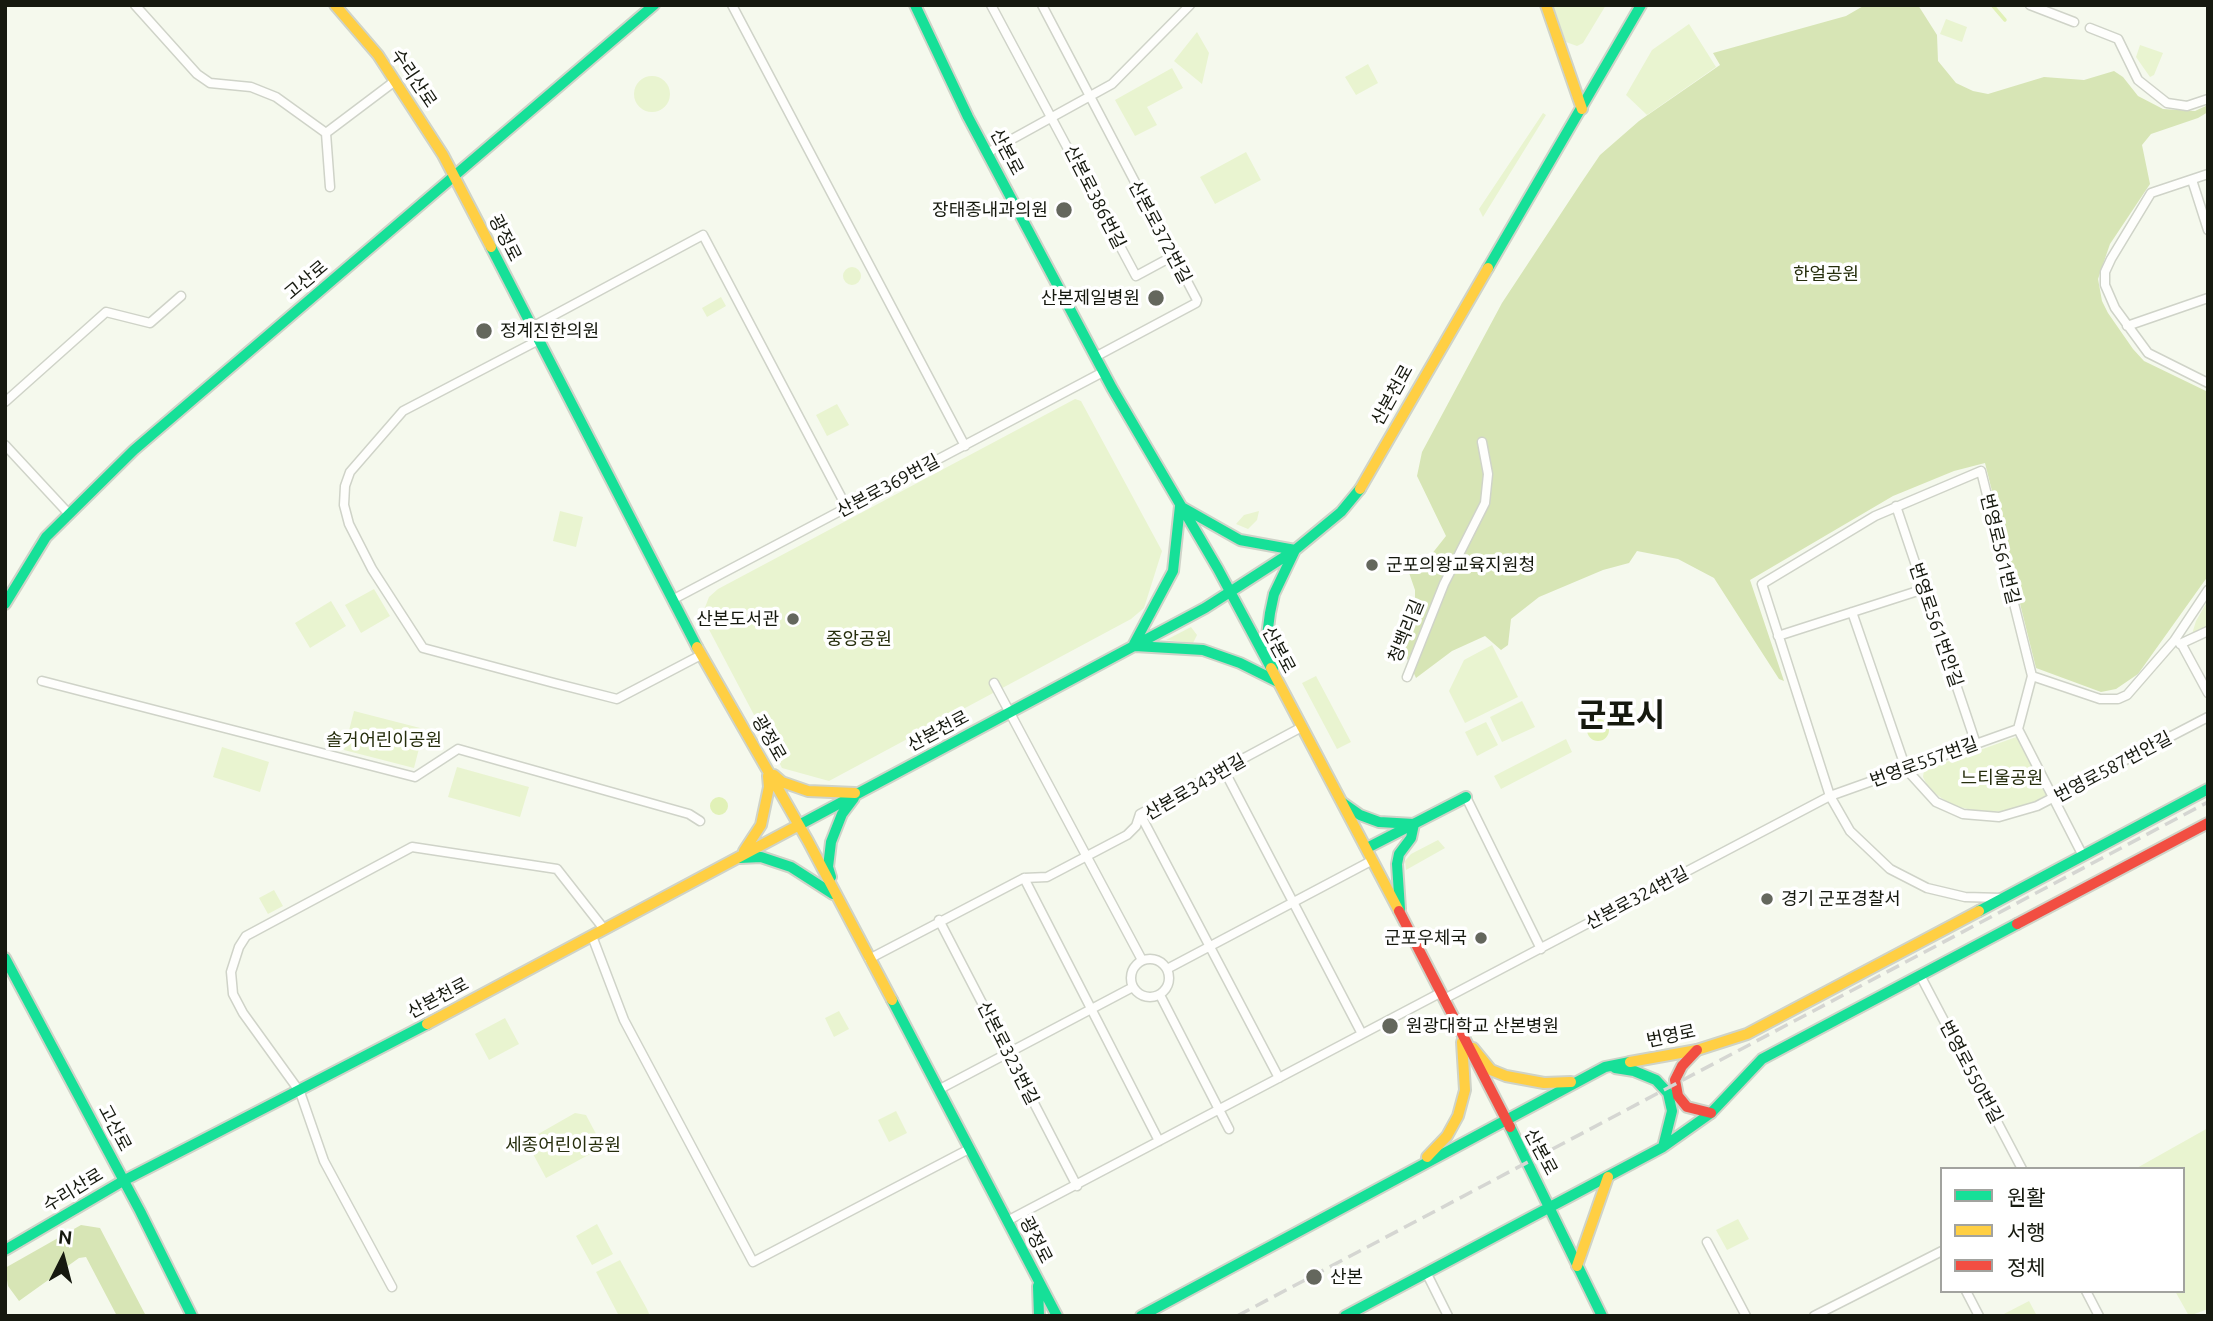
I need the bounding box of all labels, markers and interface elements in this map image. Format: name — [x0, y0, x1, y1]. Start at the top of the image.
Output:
street label: 수리산로 — [387, 45, 441, 111]
street label: 산본로 — [986, 125, 1028, 179]
street label: 산본로386번길 — [1060, 142, 1130, 252]
street label: 산본로372번길 — [1124, 177, 1196, 287]
place label: 장태종내과의원 — [932, 199, 1048, 221]
marker: 장태종내과의원 — [1054, 200, 1074, 220]
street label: 광정로 — [484, 211, 526, 265]
street label: 고산로 — [280, 256, 332, 304]
park label: 한얼공원 — [1793, 263, 1859, 285]
place label: 산본제일병원 — [1041, 287, 1140, 309]
marker: 산본제일병원 — [1146, 288, 1166, 308]
place label: 정계진한의원 — [500, 320, 599, 342]
marker: 정계진한의원 — [474, 321, 494, 341]
street label: 산본천로 — [1366, 361, 1418, 429]
street label: 산본로369번길 — [833, 450, 943, 522]
street label: 번영로561번길 — [1976, 491, 2024, 607]
place label: 군포의왕교육지원청 — [1386, 554, 1535, 576]
marker: 군포의왕교육지원청 — [1364, 557, 1380, 573]
street label: 번영로561번안길 — [1905, 560, 1967, 690]
street label: 청백리길 — [1384, 596, 1428, 666]
place label: 산본도서관 — [696, 608, 779, 630]
marker: 산본도서관 — [785, 611, 801, 627]
street label: 산본로 — [1258, 623, 1300, 677]
park label: 중앙공원 — [826, 628, 892, 650]
district label: 군포시 — [1577, 696, 1665, 734]
street label: 산본천로 — [904, 706, 972, 756]
street label: 광정로 — [747, 711, 791, 765]
street label: 번영로587번안길 — [2051, 727, 2175, 807]
park label: 솔거어린이공원 — [326, 729, 442, 751]
street label: 번영로557번길 — [1867, 732, 1981, 792]
street label: 산본로343번길 — [1141, 749, 1249, 825]
park label: 느티울공원 — [1961, 767, 2043, 789]
street label: 산본로324번길 — [1582, 862, 1692, 934]
place label: 경기 군포경찰서 — [1781, 888, 1901, 910]
marker: 경기 군포경찰서 — [1759, 891, 1775, 907]
place label: 군포우체국 — [1384, 927, 1467, 949]
marker: 군포우체국 — [1473, 930, 1489, 946]
street label: 산본천로 — [404, 973, 472, 1023]
street label: 산본로323번길 — [973, 998, 1043, 1108]
place label: 원광대학교 산본병원 — [1406, 1015, 1559, 1037]
marker: 원광대학교 산본병원 — [1380, 1016, 1400, 1036]
street label: 번영로550번길 — [1935, 1017, 2007, 1127]
street label: 번영로 — [1644, 1020, 1698, 1052]
street label: 고산로 — [94, 1101, 136, 1155]
street label: 산본로 — [1520, 1125, 1562, 1179]
park label: 세종어린이공원 — [505, 1134, 621, 1156]
street label: 수리산로 — [39, 1164, 107, 1216]
legend — [1940, 1167, 2185, 1293]
text: 원활 — [2007, 1185, 2046, 1209]
street label: 광정로 — [1015, 1213, 1057, 1267]
text: 서행 — [2007, 1220, 2046, 1244]
north arrow — [28, 1223, 98, 1293]
text: N — [57, 1225, 73, 1249]
text: 정체 — [2007, 1255, 2046, 1279]
place label: 산본 — [1330, 1266, 1363, 1288]
marker: 산본 — [1304, 1267, 1324, 1287]

